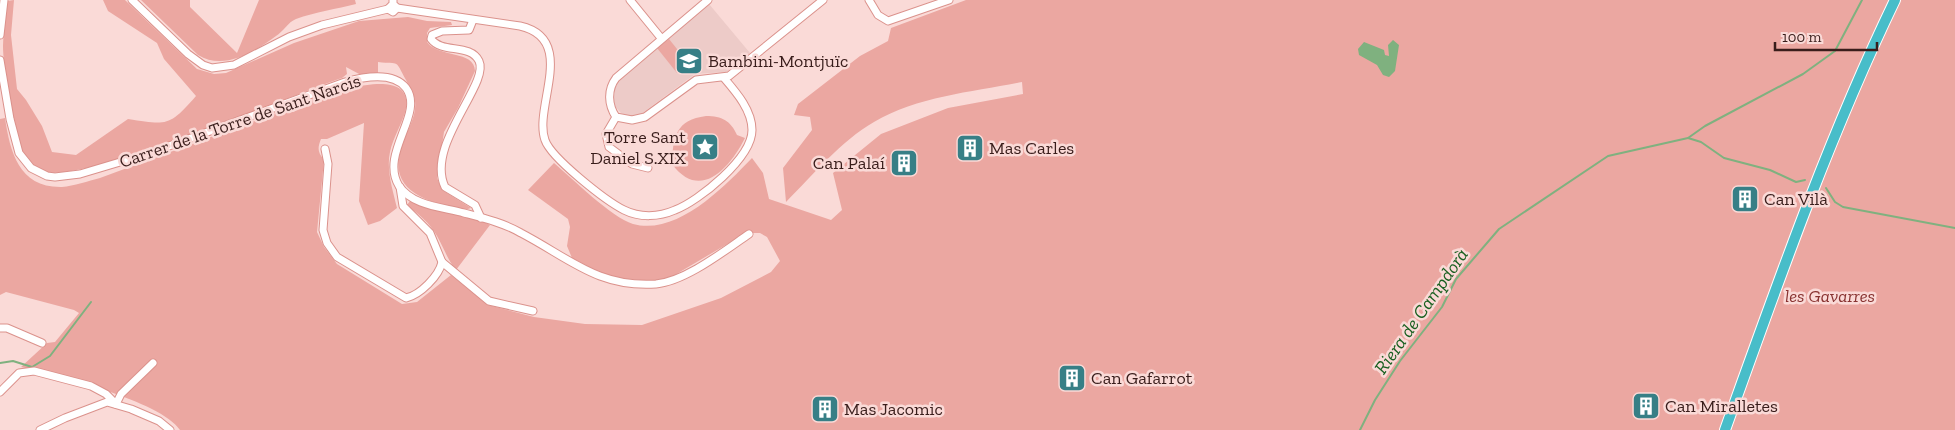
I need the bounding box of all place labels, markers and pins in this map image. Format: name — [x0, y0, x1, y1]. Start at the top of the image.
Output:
school or university icon: Bambini-Montjuïc — [674, 46, 704, 76]
place label: Bambini-Montjuïc — [708, 50, 848, 72]
place label: Torre Sant Daniel S.XIX — [590, 126, 687, 169]
place icon: Torre Sant Daniel S.XIX — [690, 132, 720, 162]
building icon: Mas Carles — [955, 133, 985, 163]
place label: Mas Carles — [989, 137, 1074, 159]
building icon: Can Palaí — [889, 148, 919, 178]
place label: Can Palaí — [813, 152, 885, 174]
building icon: Can Vilà — [1730, 184, 1760, 214]
place label: Can Vilà — [1764, 188, 1828, 210]
building icon: Can Gafarrot — [1057, 363, 1087, 393]
place label: Can Gafarrot — [1091, 367, 1193, 389]
building icon: Can Miralletes — [1631, 391, 1661, 421]
building icon: Mas Jacomic — [810, 394, 840, 424]
place label: Can Miralletes — [1665, 395, 1778, 417]
place label: Mas Jacomic — [844, 398, 943, 420]

